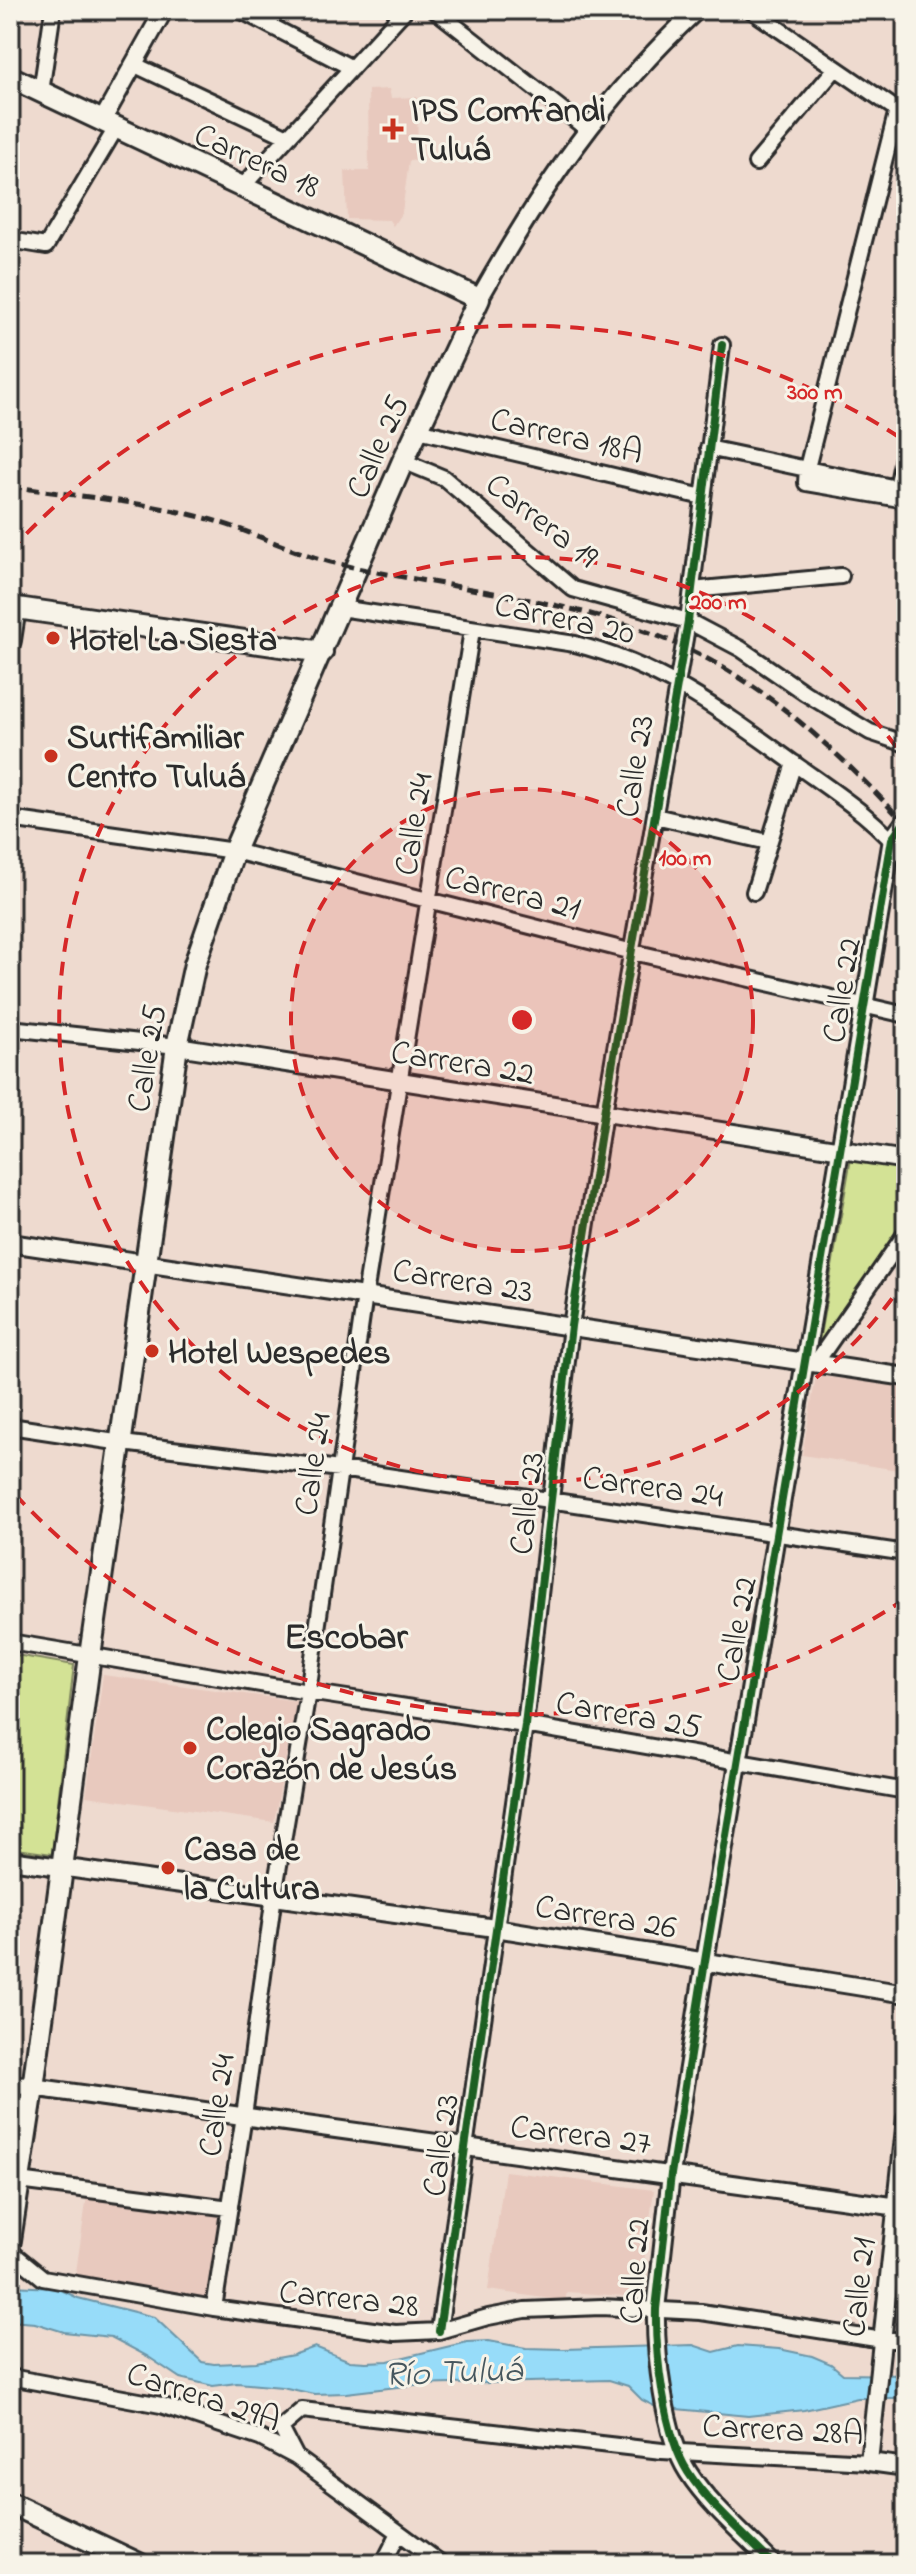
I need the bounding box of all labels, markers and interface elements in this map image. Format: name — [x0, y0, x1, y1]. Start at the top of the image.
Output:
place label: IPS Comfandi Tuluá — [411, 88, 606, 177]
street label: Carrera 18 — [185, 112, 328, 214]
marker: IPS Comfandi Tuluá — [382, 118, 404, 140]
text: 300 m — [786, 376, 843, 411]
street label: Calle 25 — [335, 388, 425, 507]
street label: Carrera 18A — [485, 396, 647, 480]
street label: Carrera 19 — [473, 462, 608, 582]
street label: Carrera 20 — [489, 582, 639, 660]
text: 200 m — [688, 586, 747, 621]
place label: Hotel La Siesta — [69, 617, 277, 667]
marker: Hotel La Siesta — [44, 629, 62, 647]
street label: Calle 23 — [604, 712, 670, 821]
place label: Surtifamiliar Centro Tuluá — [67, 715, 246, 804]
marker: Surtifamiliar Centro Tuluá — [42, 747, 60, 765]
street label: Calle 24 — [383, 770, 449, 879]
text: 100 m — [659, 842, 712, 877]
street label: Carrera 21 — [439, 854, 585, 936]
street label: Calle 22 — [811, 934, 877, 1047]
street label: Calle 25 — [116, 1001, 182, 1116]
centre of rings — [508, 1006, 536, 1034]
street label: Carrera 22 — [387, 1029, 538, 1101]
street label: Carrera 23 — [388, 1247, 536, 1319]
place label: Hotel Wespedes — [168, 1330, 391, 1380]
marker: Hotel Wespedes — [143, 1342, 161, 1360]
street label: Calle 24 — [283, 1410, 347, 1519]
street label: Calle 23 — [498, 1449, 560, 1558]
street label: Carrera 24 — [579, 1454, 726, 1524]
street label: Calle 22 — [705, 1573, 773, 1686]
district label: Escobar — [284, 1613, 409, 1666]
street label: Carrera 25 — [552, 1680, 705, 1754]
place label: Colegio Sagrado Corazón de Jesús — [206, 1707, 457, 1796]
marker: Colegio Sagrado Corazón de Jesús — [181, 1739, 199, 1757]
place label: Casa de la Cultura — [184, 1827, 320, 1916]
marker: Casa de la Cultura — [159, 1859, 177, 1877]
street label: Carrera 26 — [531, 1883, 680, 1955]
street label: Calle 24 — [187, 2051, 251, 2160]
street label: Calle 23 — [411, 2091, 475, 2200]
street label: Carrera 27 — [507, 2104, 654, 2170]
street label: Calle 22 — [608, 2217, 666, 2326]
street label: Calle 21 — [831, 2235, 891, 2340]
street label: Carrera 28 — [276, 2269, 421, 2333]
water label: Río Tuluá — [383, 2346, 525, 2403]
street label: Carrera 29A — [120, 2350, 286, 2447]
street label: Carrera 28A — [701, 2403, 865, 2461]

